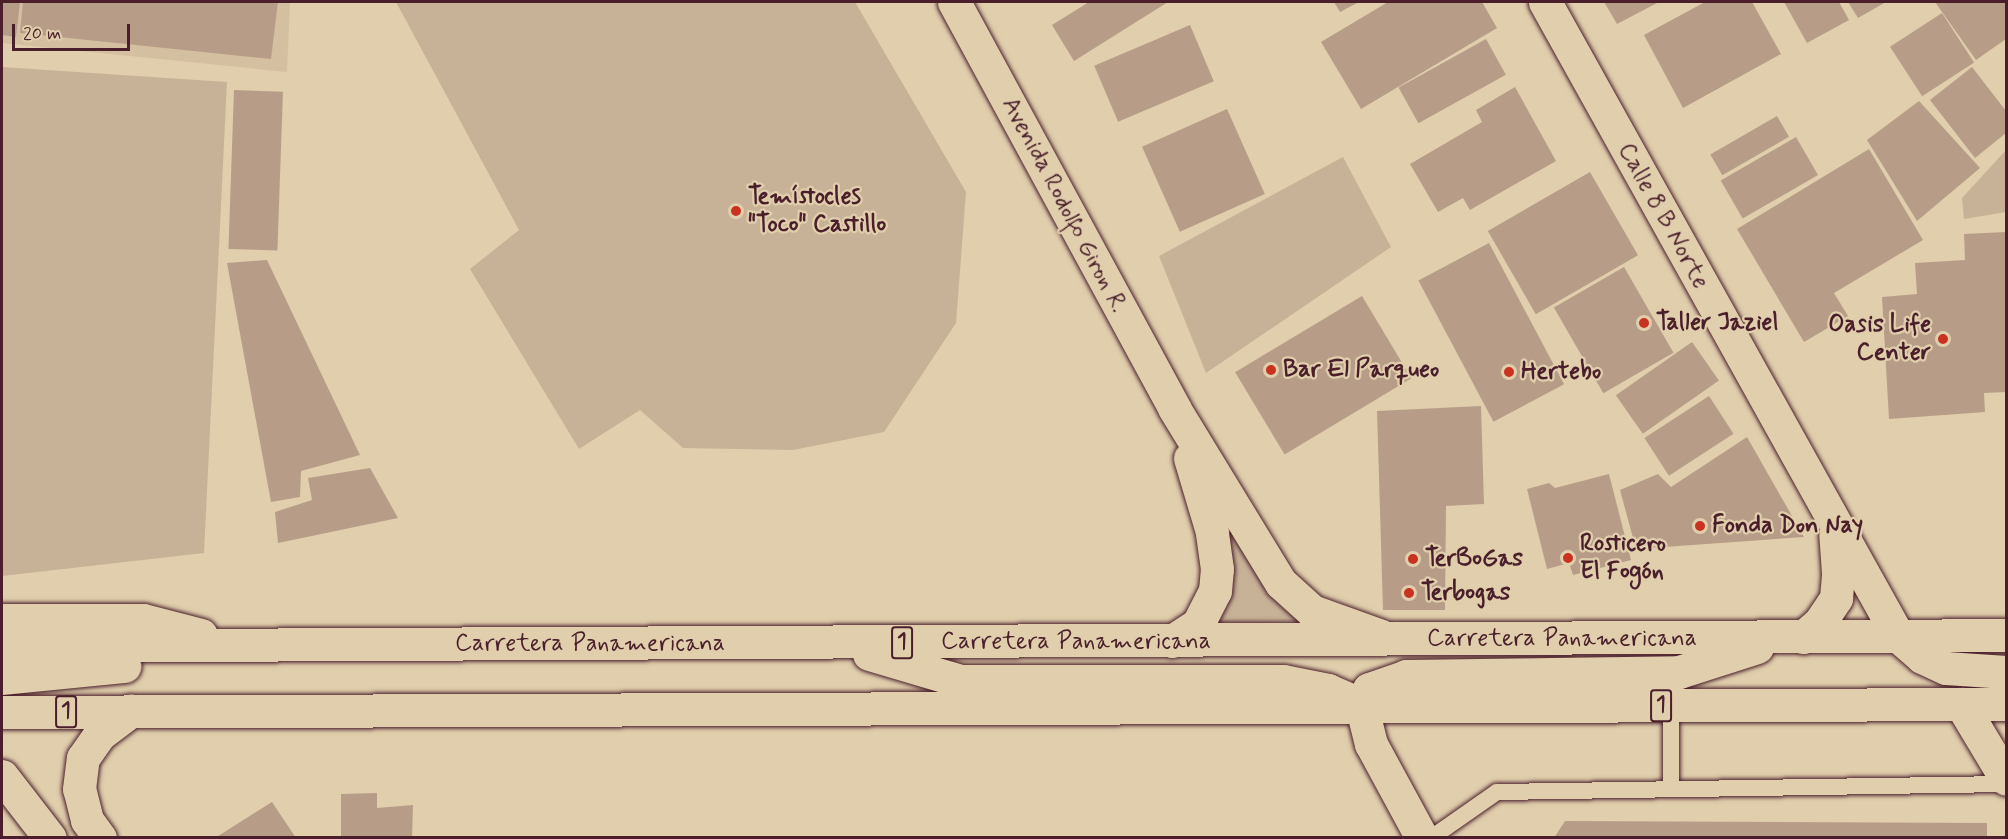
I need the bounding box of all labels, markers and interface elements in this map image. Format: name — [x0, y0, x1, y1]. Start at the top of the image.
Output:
scale bar — [15, 12, 134, 50]
text: 20 m — [23, 22, 61, 46]
street label: Avenida Rodolfo Giron R. — [995, 92, 1133, 318]
street label: Calle 8 B Norte — [1612, 140, 1714, 292]
place label: Temístocles "Toco" Castillo — [748, 183, 886, 239]
marker: Temístocles "Toco" Castillo — [729, 204, 743, 218]
place label: Taller Jaziel — [1656, 309, 1779, 337]
place label: Oasis Life Center — [1827, 311, 1931, 367]
marker: Taller Jaziel — [1637, 316, 1651, 330]
marker: Oasis Life Center — [1936, 332, 1950, 346]
place label: Bar El Parqueo — [1283, 356, 1433, 384]
place label: Hertebo — [1521, 358, 1601, 386]
marker: Bar El Parqueo — [1264, 363, 1278, 377]
marker: Hertebo — [1502, 365, 1516, 379]
place label: Fonda Don Nay — [1712, 512, 1867, 540]
marker: Fonda Don Nay — [1693, 519, 1707, 533]
place label: Rosticero El Fogón — [1580, 530, 1666, 586]
place label: TerBoGas — [1425, 545, 1523, 573]
marker: Rosticero El Fogón — [1561, 551, 1575, 565]
marker: TerBoGas — [1406, 552, 1420, 566]
place label: Terbogas — [1421, 579, 1511, 607]
marker: Terbogas — [1402, 586, 1416, 600]
road number: 1 — [890, 624, 914, 662]
street label: Carretera Panamericana — [1426, 625, 1698, 653]
street label: Carretera Panamericana — [940, 628, 1212, 656]
street label: Carretera Panamericana — [454, 630, 726, 658]
road number: 1 — [1649, 687, 1673, 725]
road number: 1 — [54, 693, 78, 731]

